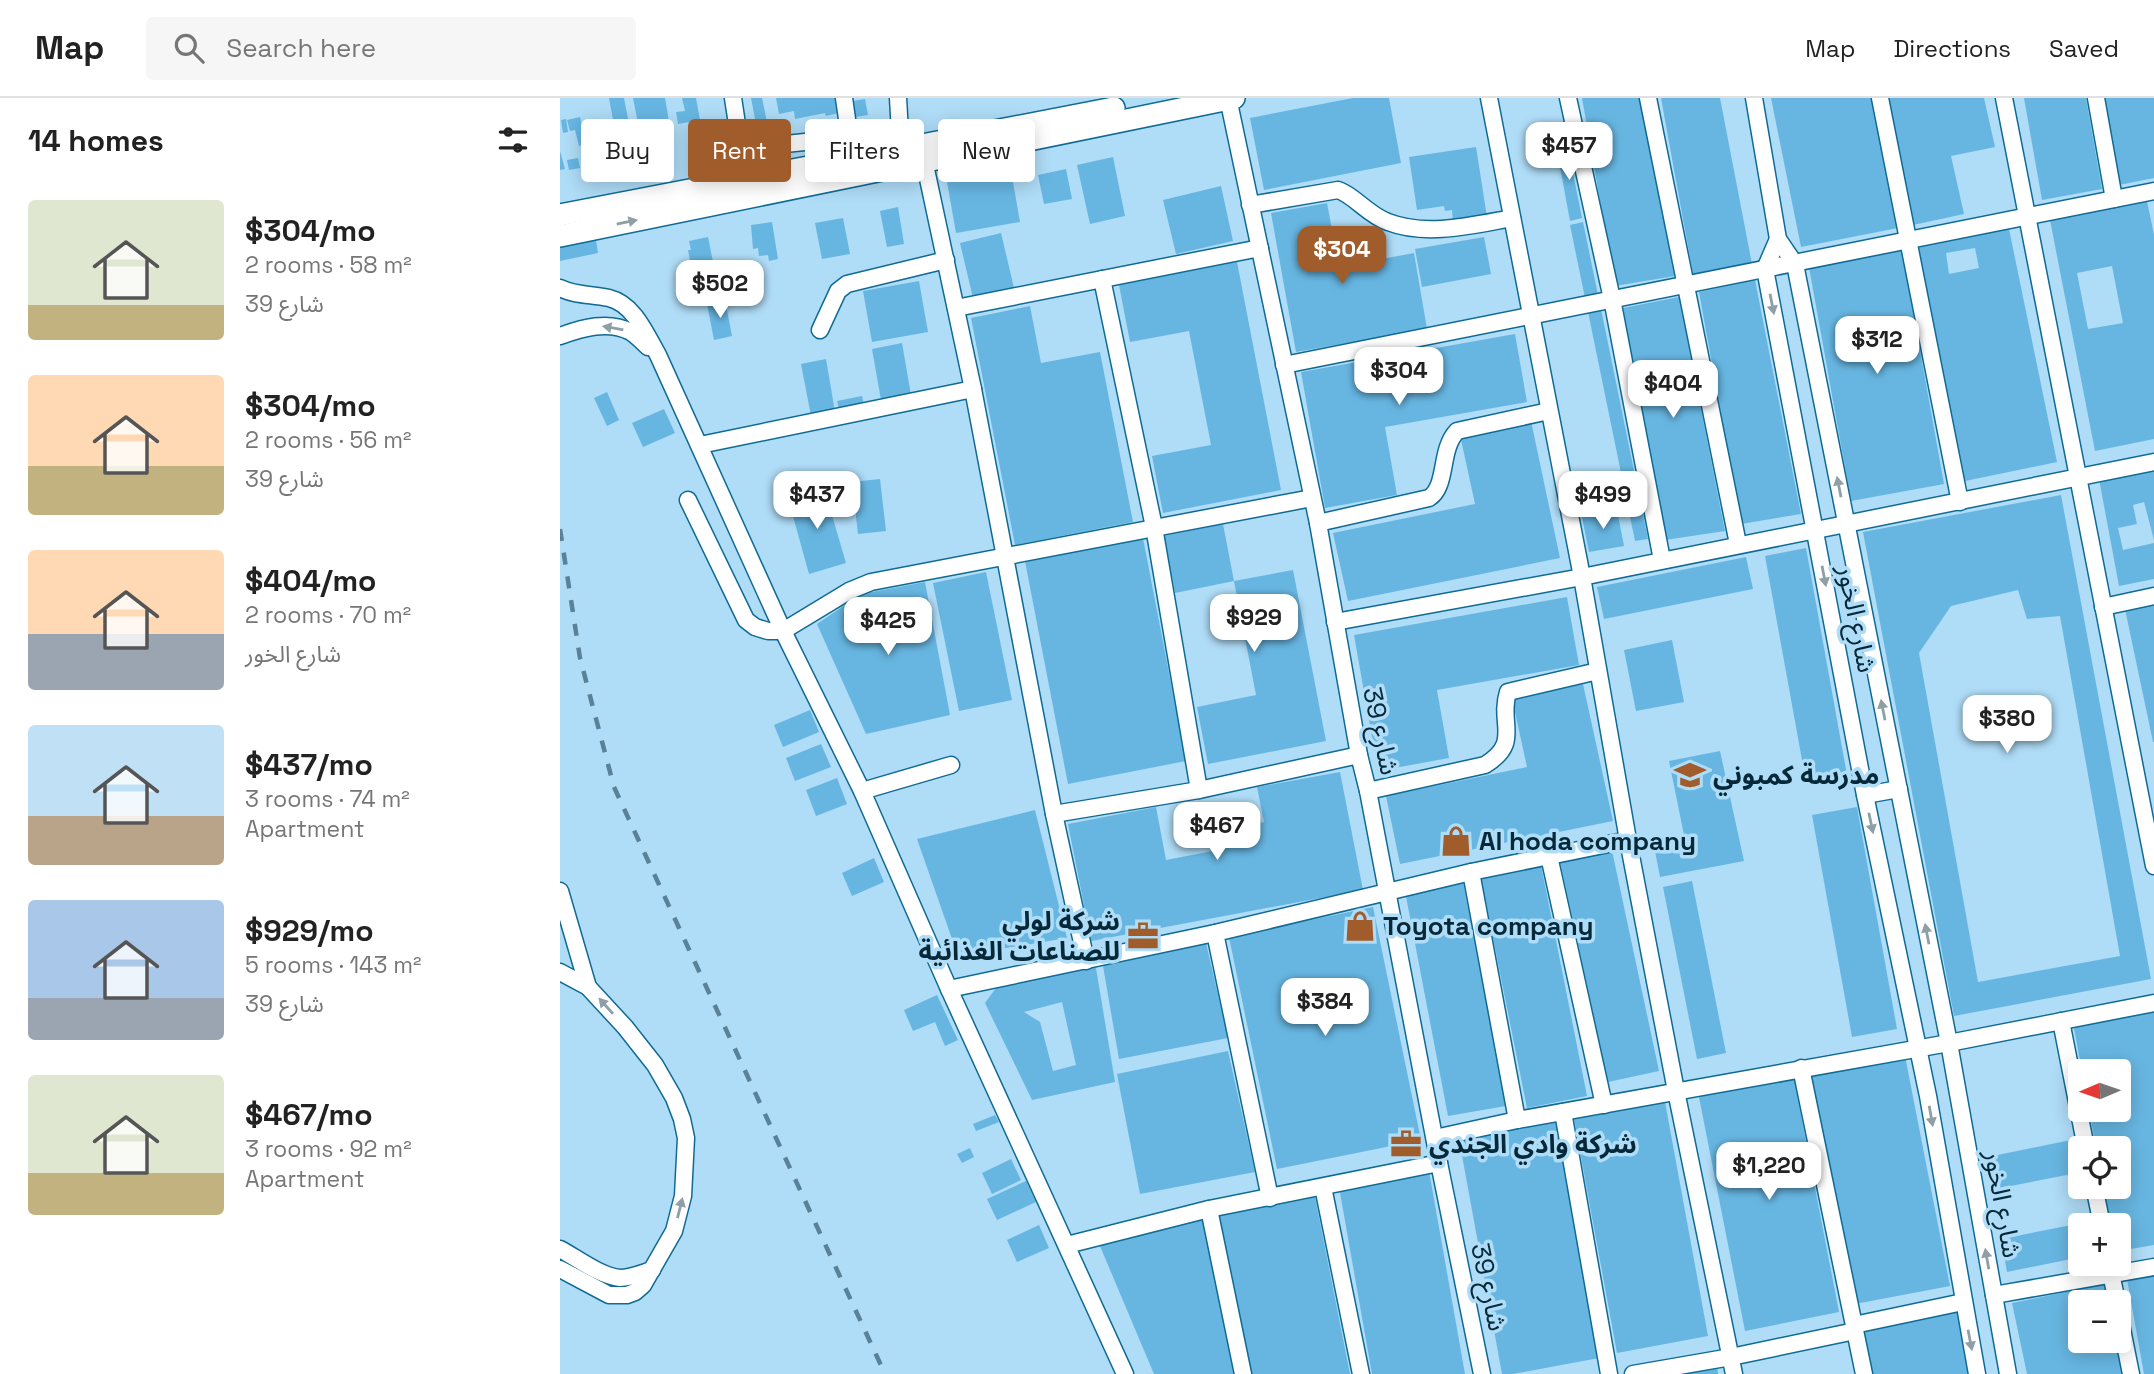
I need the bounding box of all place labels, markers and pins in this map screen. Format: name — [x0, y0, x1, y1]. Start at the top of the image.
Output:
pin: $457 — [1528, 122, 1610, 182]
pin: $304 — [1301, 226, 1383, 286]
pin: $502 — [679, 260, 761, 320]
pin: $312 — [1836, 316, 1918, 376]
pin: $304 — [1358, 348, 1440, 407]
pin: $404 — [1632, 360, 1714, 420]
pin: $437 — [776, 472, 858, 531]
pin: $499 — [1562, 472, 1644, 531]
pin: $929 — [1213, 594, 1295, 654]
pin: $425 — [847, 598, 929, 657]
pin: $380 — [1966, 696, 2048, 755]
school or university icon: مدرسة كمبوني — [1673, 758, 1707, 792]
place label: مدرسة كمبوني — [1713, 758, 1879, 796]
pin: $467 — [1176, 802, 1258, 862]
shop icon: Al hoda company — [1439, 824, 1473, 858]
place label: Al hoda company — [1479, 824, 1696, 858]
place label: شركة لولي للصناعات الغذائية — [919, 904, 1120, 968]
shop icon: Toyota company — [1343, 909, 1377, 943]
place label: Toyota company — [1383, 909, 1594, 943]
office icon: شركة لولي للصناعات الغذائية — [1126, 919, 1160, 953]
pin: $384 — [1284, 978, 1366, 1038]
office icon: شركة وادي الجندي — [1389, 1127, 1423, 1161]
place label: شركة وادي الجندي — [1429, 1127, 1637, 1165]
pin: $1,220 — [1712, 1142, 1826, 1202]

